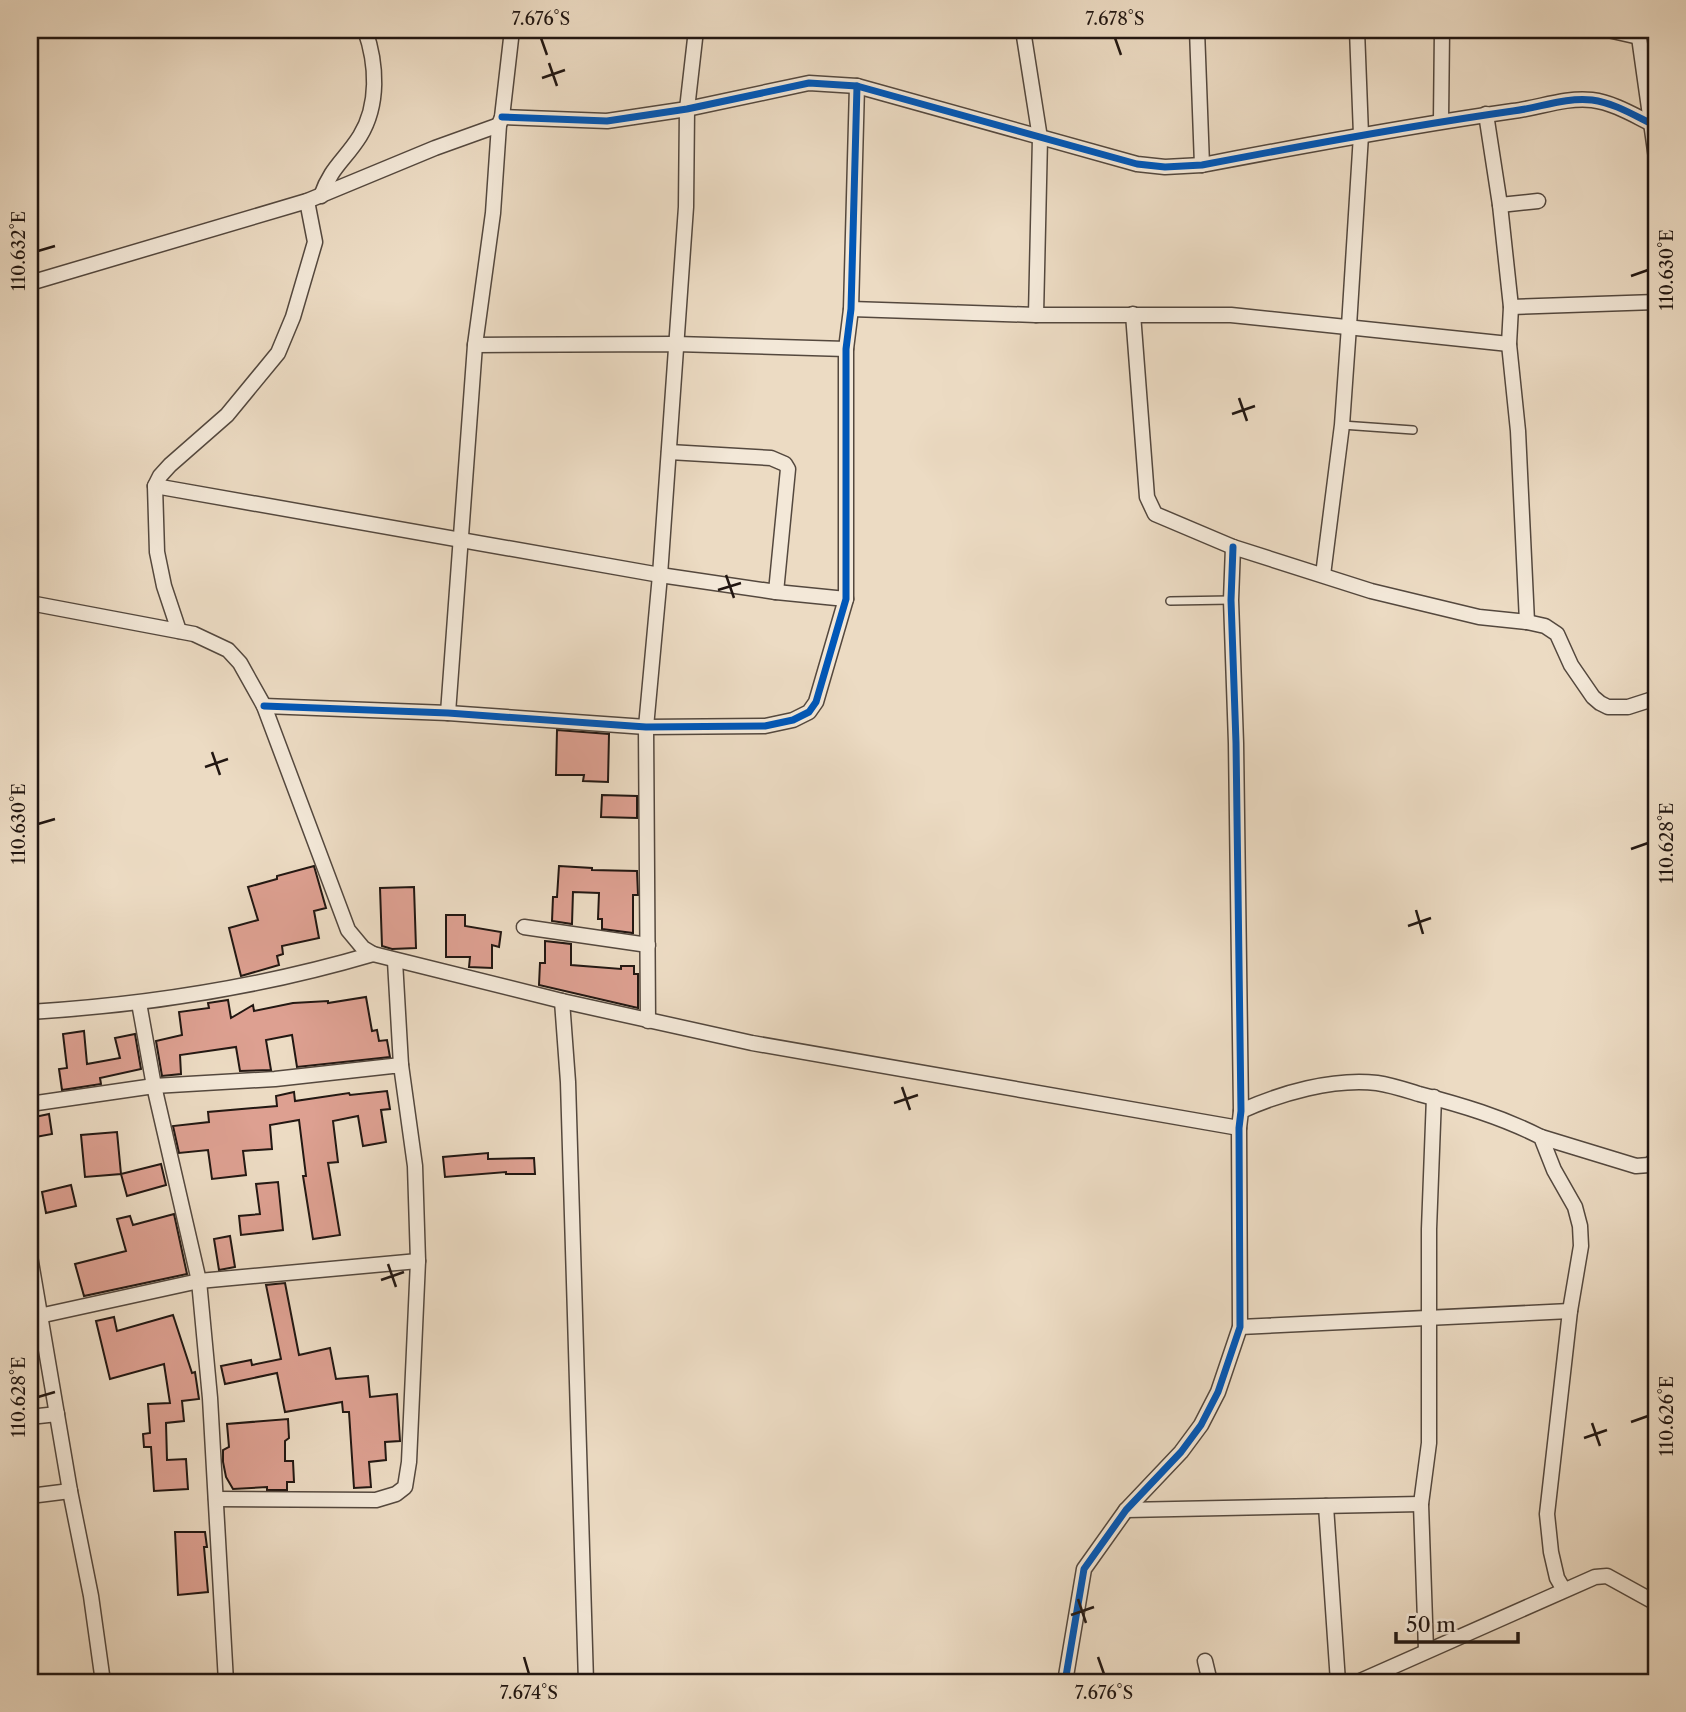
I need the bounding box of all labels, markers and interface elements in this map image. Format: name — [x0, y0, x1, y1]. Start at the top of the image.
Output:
text: 7.676°S — [512, 8, 570, 30]
text: 7.678°S — [1085, 8, 1145, 30]
text: 110.632°E — [8, 211, 30, 291]
text: 110.630°E — [1656, 229, 1678, 311]
text: 110.630°E — [8, 783, 30, 865]
text: 110.628°E — [1656, 803, 1678, 883]
text: 110.628°E — [8, 1357, 30, 1437]
text: 110.626°E — [1656, 1376, 1678, 1456]
scale bar — [1396, 1600, 1518, 1644]
text: 50 m — [1406, 1612, 1456, 1637]
text: 7.674°S — [500, 1682, 558, 1704]
text: 7.676°S — [1075, 1682, 1133, 1704]

